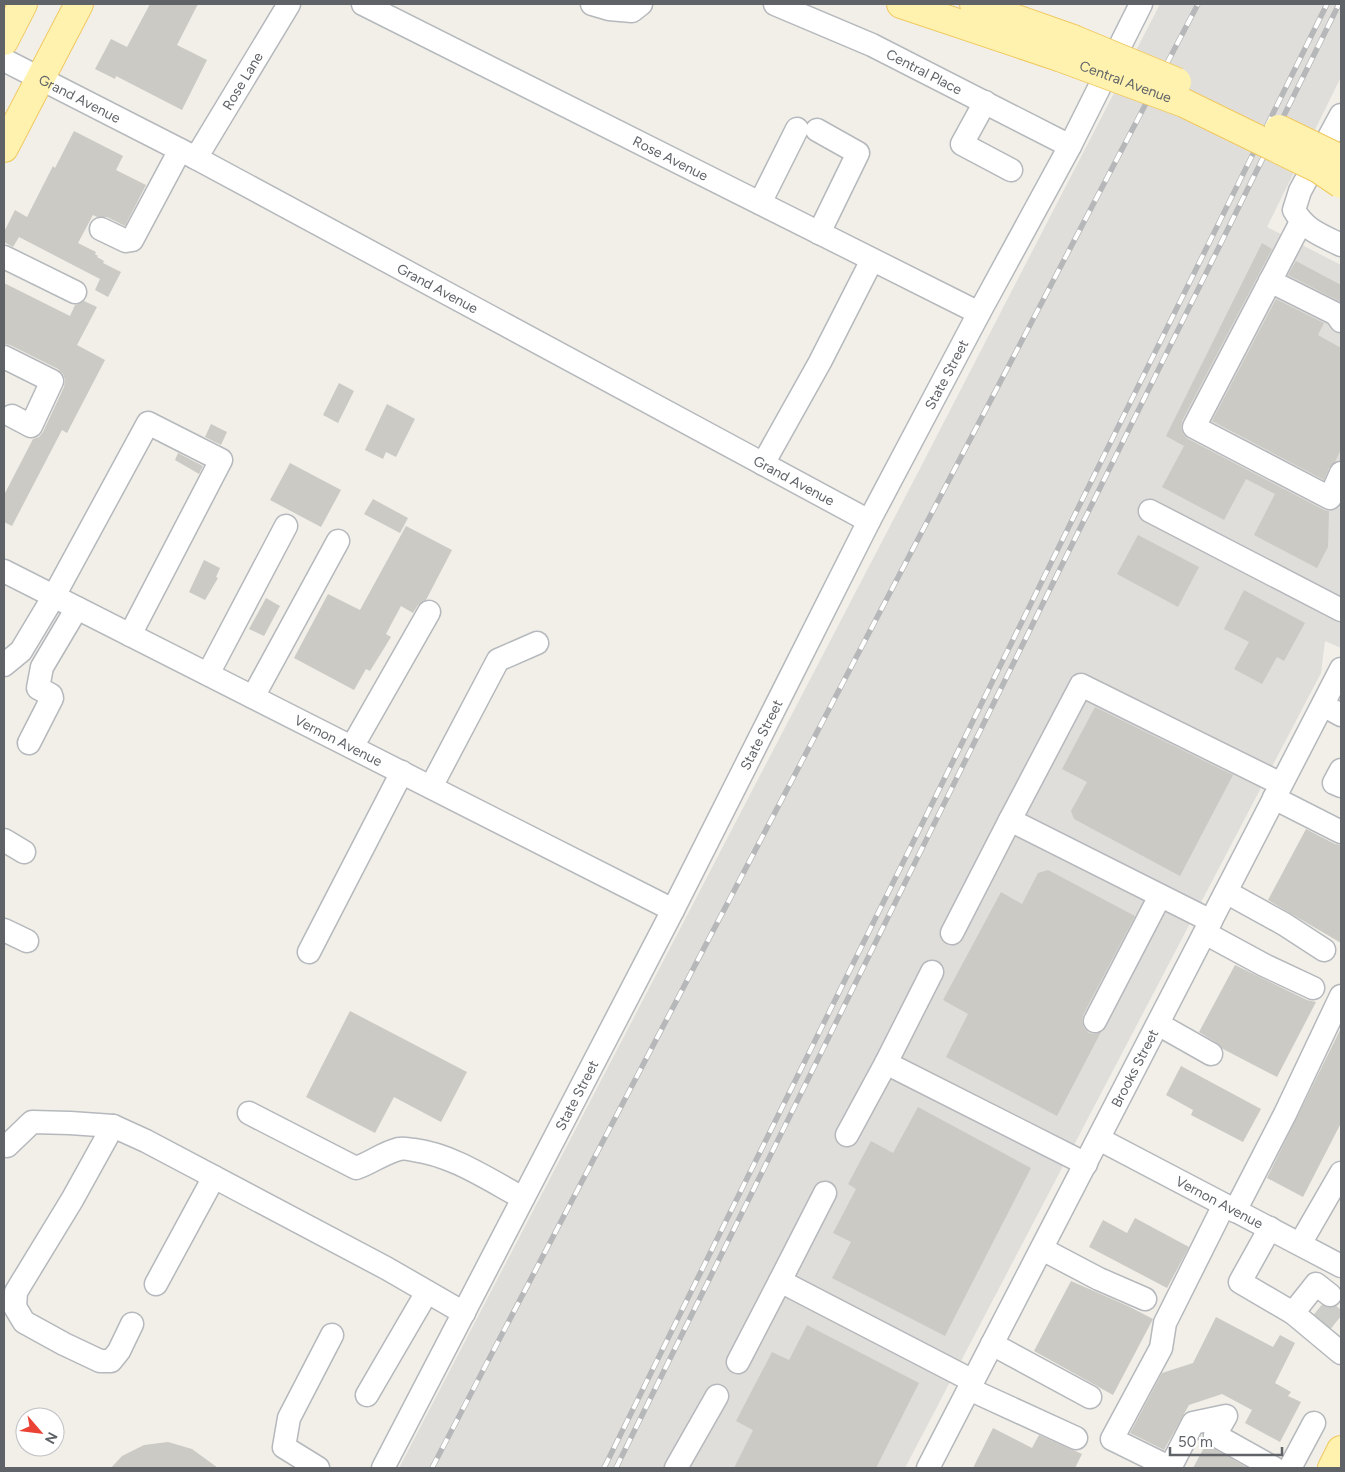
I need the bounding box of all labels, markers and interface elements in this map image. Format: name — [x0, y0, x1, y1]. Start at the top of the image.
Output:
street label: Central Place — [884, 45, 965, 98]
street label: Rose Lane — [219, 49, 267, 113]
street label: Central Avenue — [1077, 57, 1174, 106]
street label: Grand Avenue — [36, 71, 124, 127]
street label: Rose Avenue — [630, 132, 711, 184]
street label: Grand Avenue — [394, 260, 481, 317]
street label: State Street — [921, 337, 972, 413]
street label: Grand Avenue — [751, 452, 838, 509]
street label: State Street — [736, 697, 786, 773]
street label: Vernon Avenue — [292, 711, 386, 770]
street label: Brooks Street — [1107, 1026, 1162, 1110]
street label: State Street — [551, 1057, 602, 1133]
street label: Vernon Avenue — [1173, 1172, 1266, 1232]
north arrow — [15, 1407, 65, 1457]
scale bar — [1170, 1424, 1282, 1456]
text: N — [41, 1429, 61, 1447]
text: 50 m — [1178, 1433, 1213, 1451]

